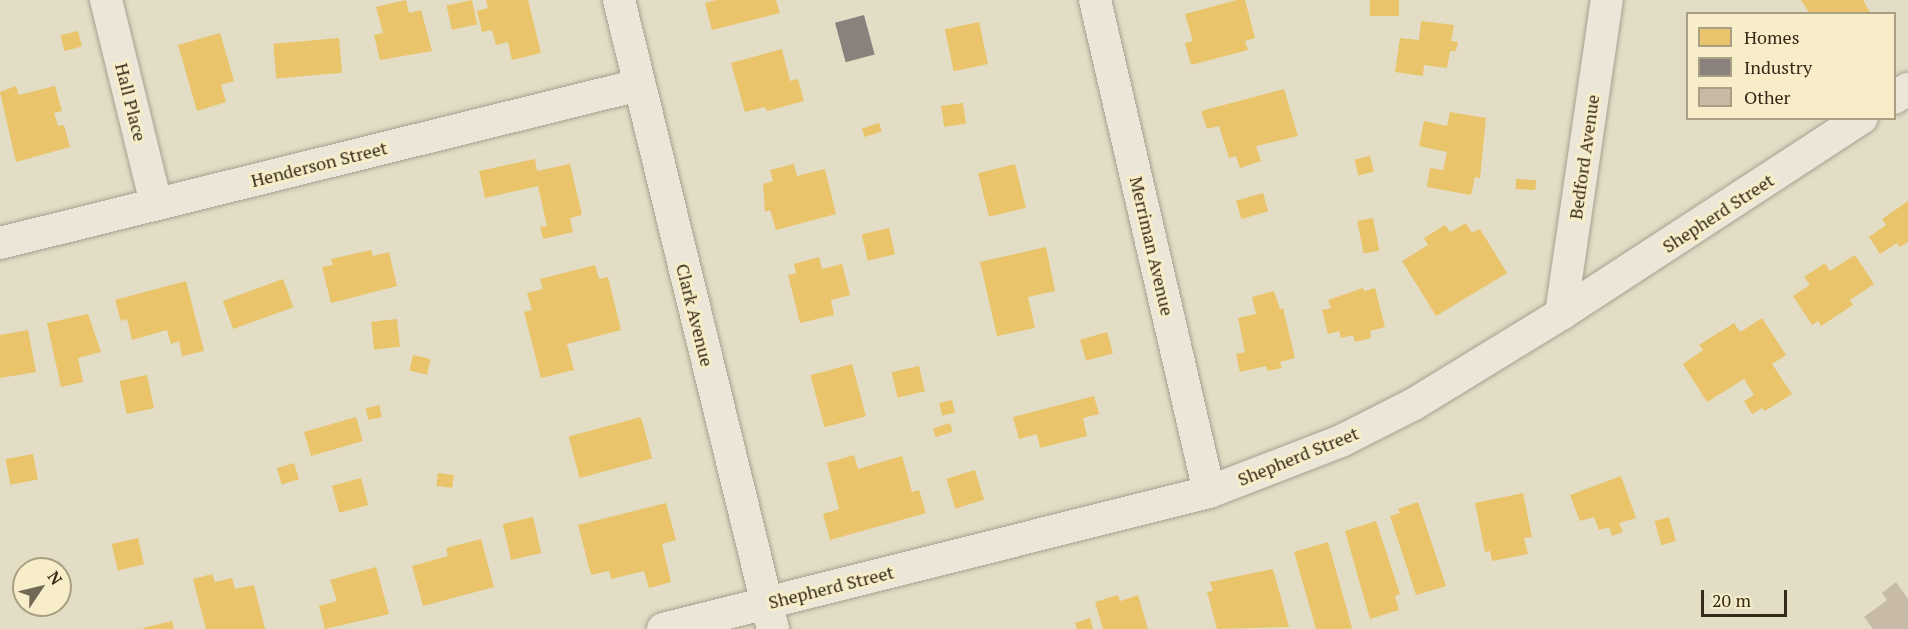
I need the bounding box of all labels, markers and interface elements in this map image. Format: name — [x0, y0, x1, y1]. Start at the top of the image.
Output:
legend — [1686, 12, 1896, 120]
text: Homes — [1744, 25, 1799, 49]
text: Industry — [1744, 55, 1812, 79]
street label: Hall Place — [111, 61, 151, 143]
text: Other — [1744, 85, 1791, 109]
street label: Bedford Avenue — [1565, 93, 1603, 221]
street label: Henderson Street — [249, 137, 389, 191]
street label: Shepherd Street — [1658, 169, 1778, 257]
street label: Merriman Avenue — [1125, 174, 1179, 318]
street label: Clark Avenue — [672, 261, 718, 369]
street label: Shepherd Street — [1234, 422, 1362, 490]
north arrow — [12, 557, 72, 617]
street label: Shepherd Street — [766, 561, 896, 613]
text: N — [43, 567, 68, 589]
scale bar — [1704, 578, 1790, 616]
text: 20 m — [1712, 588, 1751, 612]

